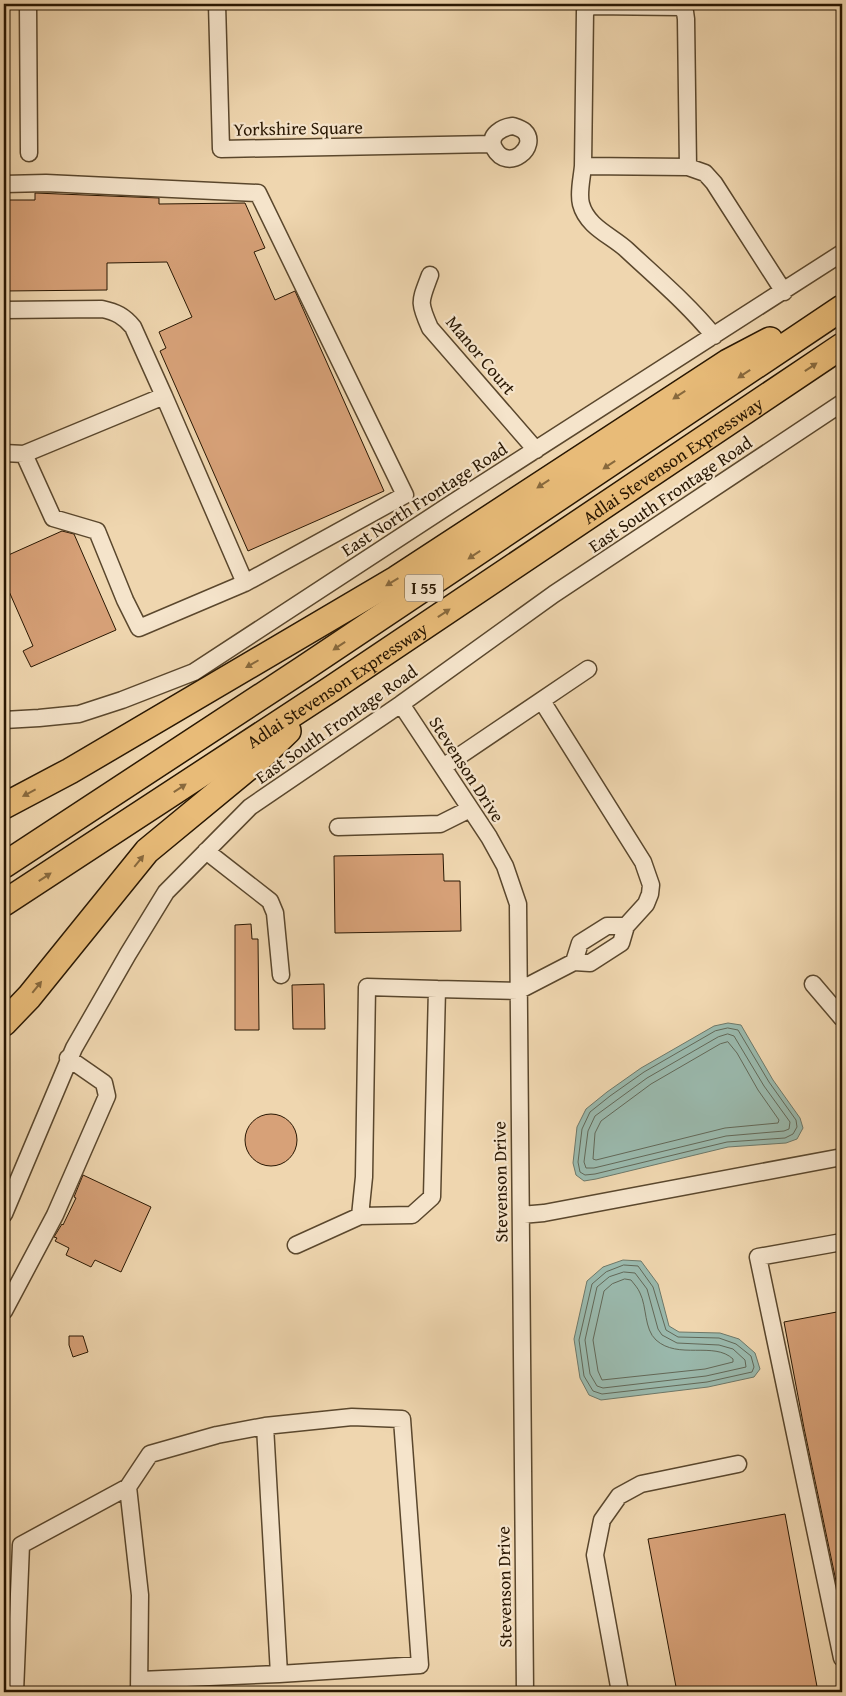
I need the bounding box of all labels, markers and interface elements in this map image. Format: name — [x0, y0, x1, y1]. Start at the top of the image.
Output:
street label: Yorkshire Square — [233, 113, 363, 143]
street label: Manor Court — [440, 309, 523, 401]
one-way arrow — [805, 362, 818, 371]
one-way arrow — [737, 370, 750, 379]
street label: Adlai Stevenson Expressway — [577, 389, 768, 530]
one-way arrow — [672, 390, 685, 399]
street label: East South Frontage Road — [583, 429, 758, 559]
street label: East North Frontage Road — [336, 435, 513, 563]
one-way arrow — [602, 460, 615, 470]
one-way arrow — [536, 479, 550, 489]
one-way arrow — [467, 550, 480, 560]
road number: I 55 — [405, 574, 443, 602]
one-way arrow — [385, 577, 398, 586]
one-way arrow — [437, 608, 451, 618]
street label: Adlai Stevenson Expressway — [241, 615, 433, 754]
one-way arrow — [332, 641, 345, 651]
street label: East South Frontage Road — [249, 658, 423, 790]
one-way arrow — [245, 659, 258, 668]
street label: Stevenson Drive — [423, 711, 511, 827]
one-way arrow — [174, 783, 187, 792]
one-way arrow — [22, 788, 36, 797]
one-way arrow — [133, 854, 144, 867]
one-way arrow — [38, 872, 51, 881]
one-way arrow — [31, 981, 42, 994]
street label: Stevenson Drive — [485, 1121, 515, 1243]
street label: Stevenson Drive — [489, 1526, 519, 1648]

